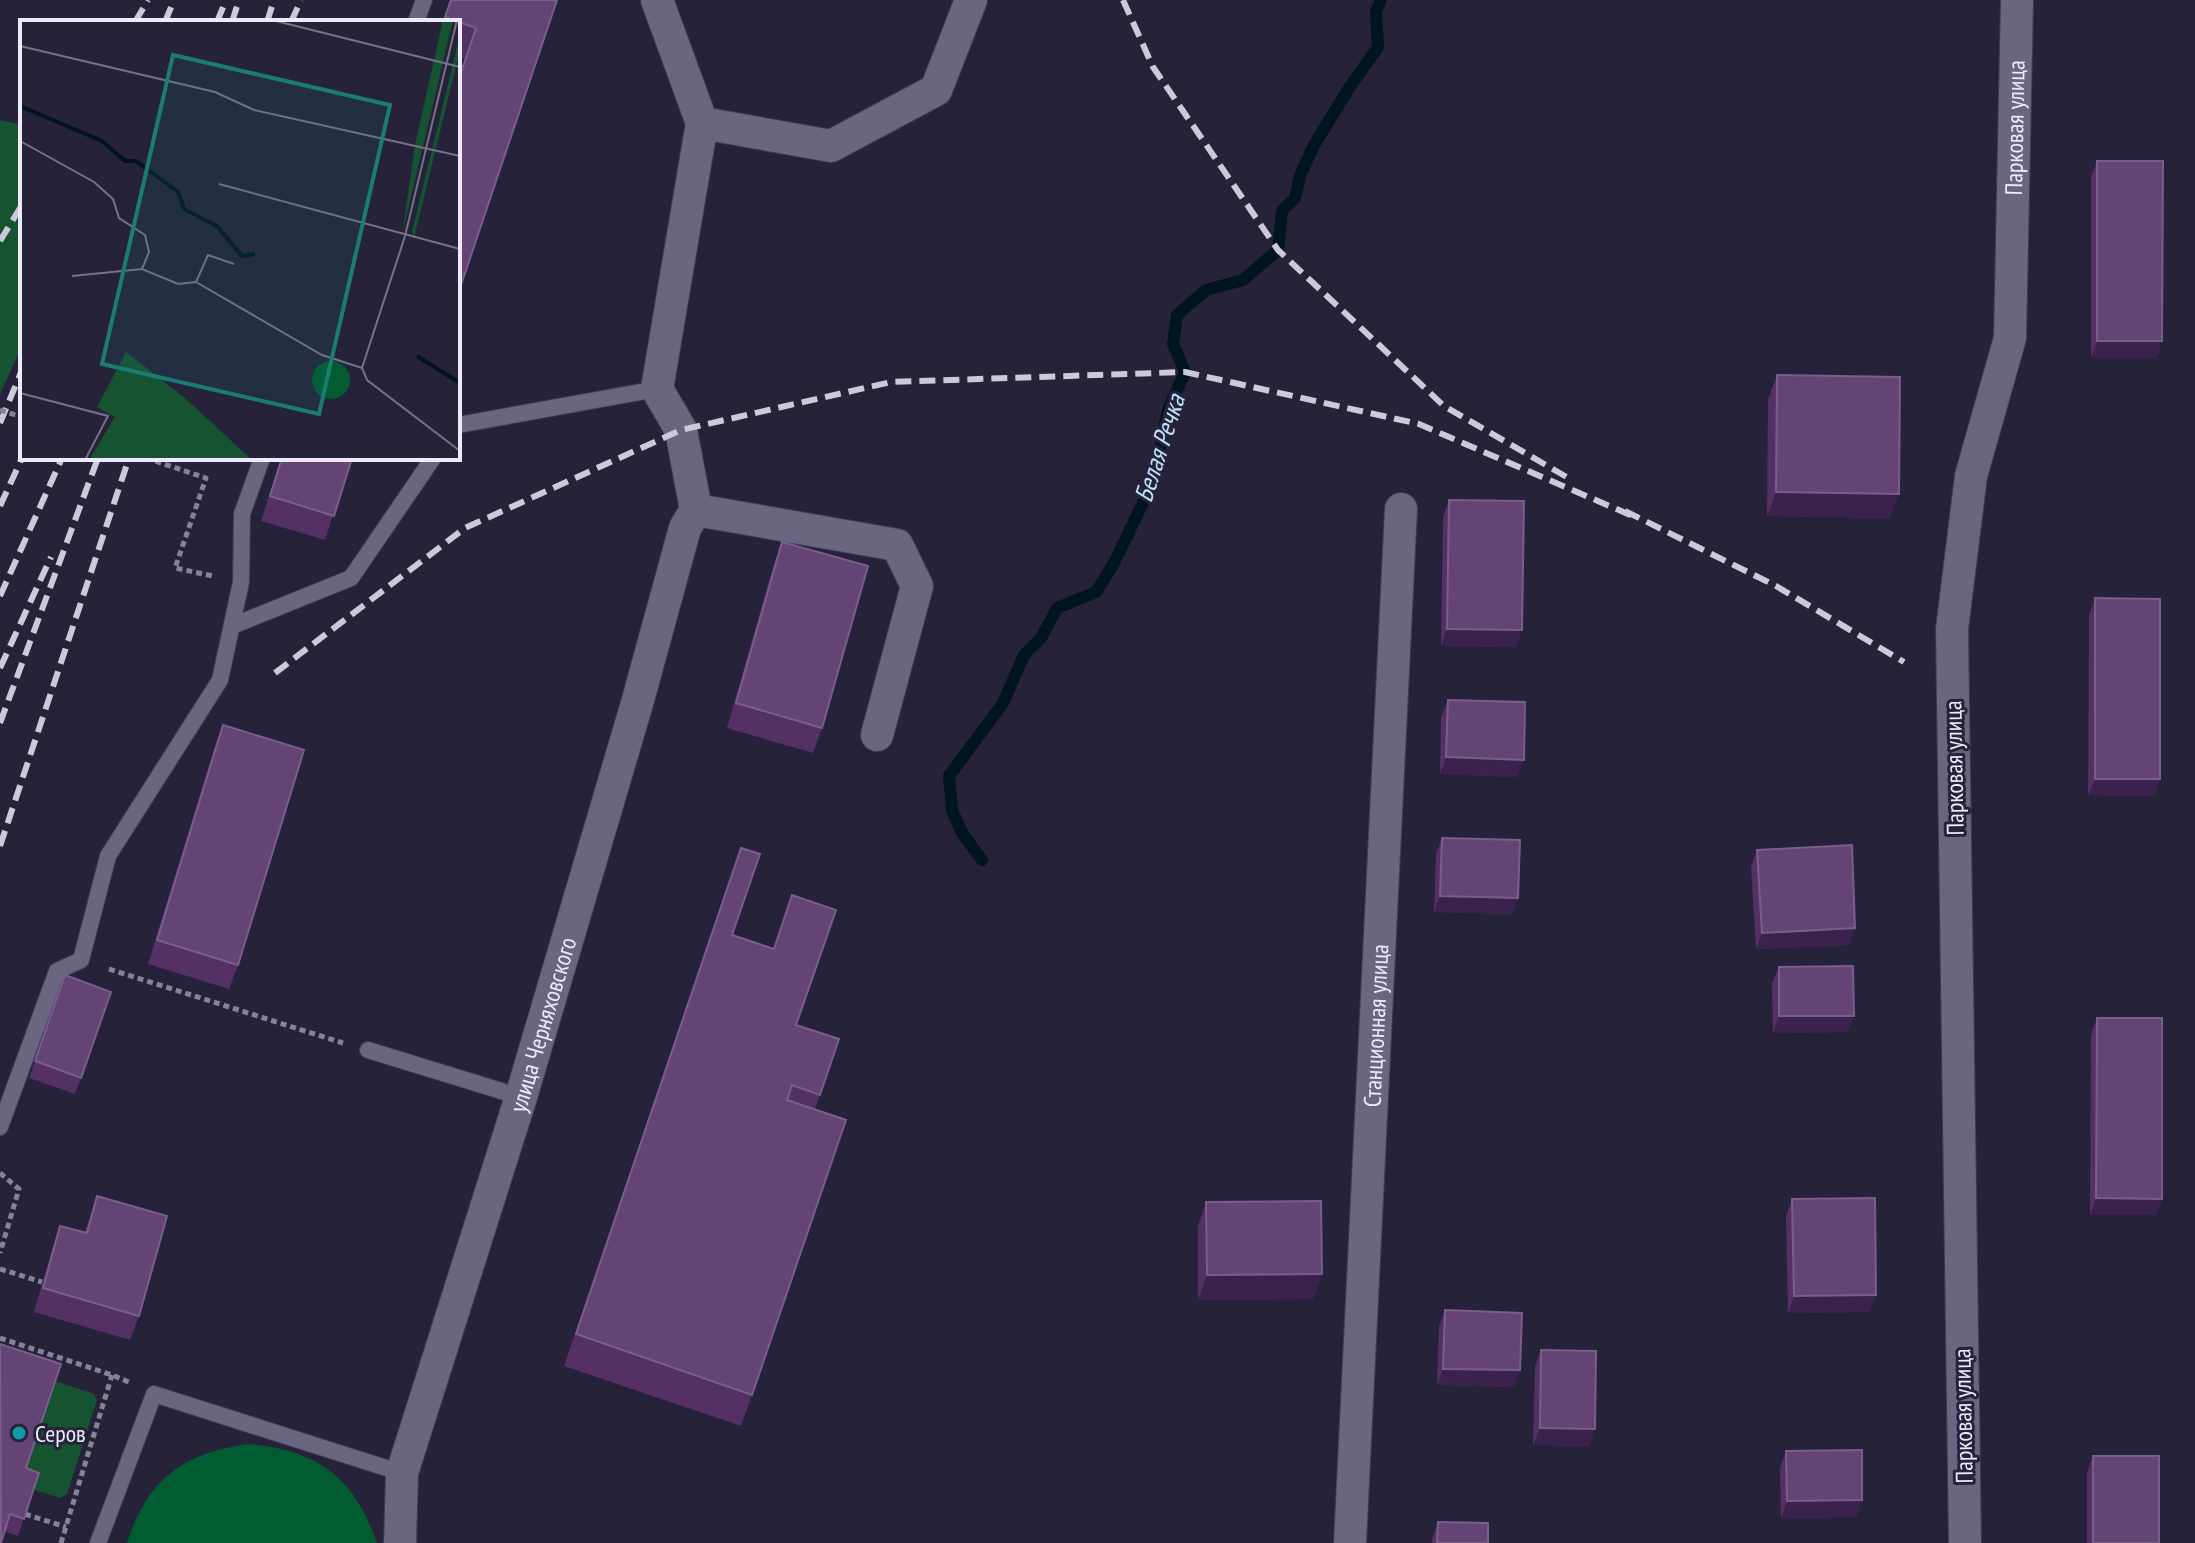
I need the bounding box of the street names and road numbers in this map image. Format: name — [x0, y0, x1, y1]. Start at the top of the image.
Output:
street label: Парковая улица — [1997, 60, 2031, 196]
street label: Парковая улица — [1937, 700, 1971, 836]
street label: улица Черняховского — [502, 933, 583, 1116]
street label: Станционная улица — [1356, 943, 1395, 1108]
street label: Парковая улица — [1946, 1348, 1980, 1484]

